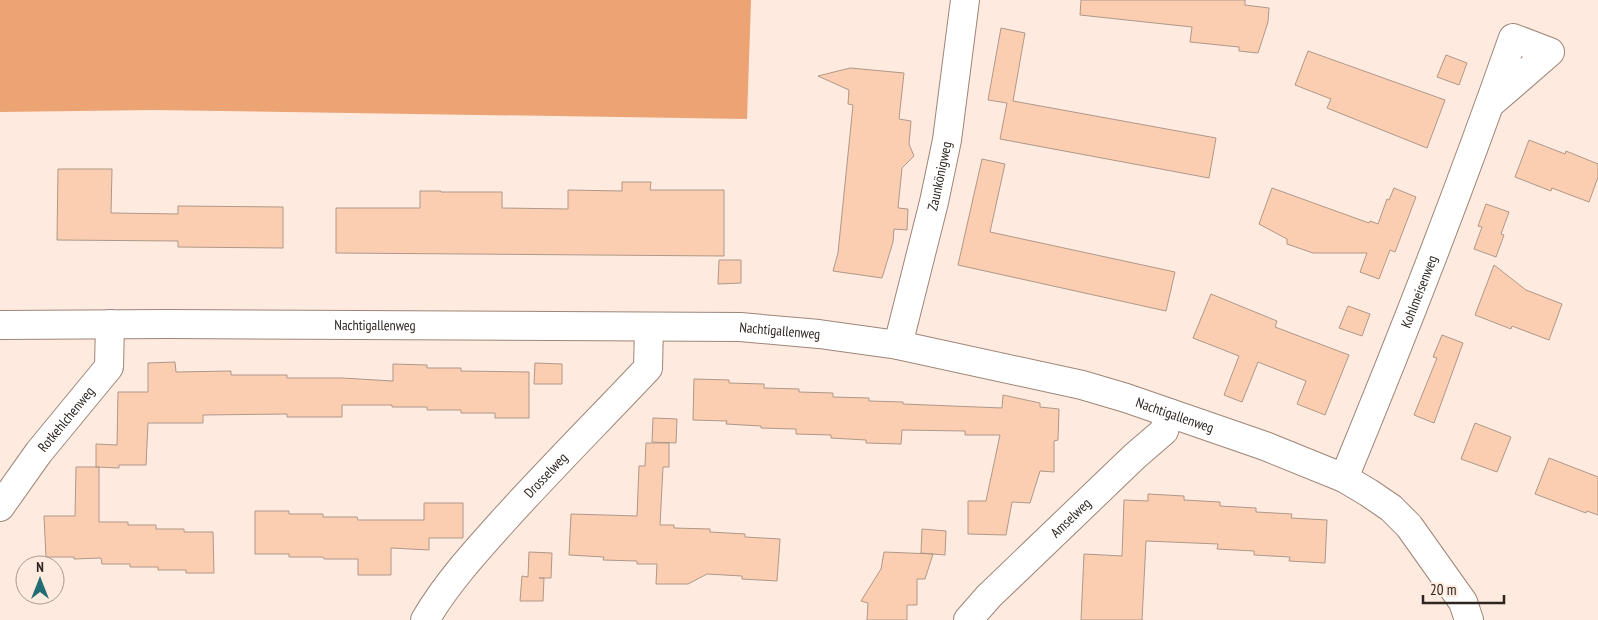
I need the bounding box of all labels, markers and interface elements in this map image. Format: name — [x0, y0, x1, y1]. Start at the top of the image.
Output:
street label: Zaunkönigweg — [923, 140, 955, 213]
street label: Kohlmeisenweg — [1397, 253, 1441, 330]
street label: Nachtigallenweg — [334, 316, 416, 334]
street label: Nachtigallenweg — [739, 318, 821, 343]
street label: Rotkehlchenweg — [34, 383, 98, 456]
street label: Nachtigallenweg — [1134, 393, 1216, 437]
street label: Drosselweg — [520, 449, 571, 501]
street label: Amselweg — [1047, 494, 1095, 541]
north arrow — [15, 555, 65, 605]
text: N — [36, 558, 44, 576]
scale bar — [1423, 572, 1504, 604]
text: 20 m — [1430, 580, 1456, 599]

